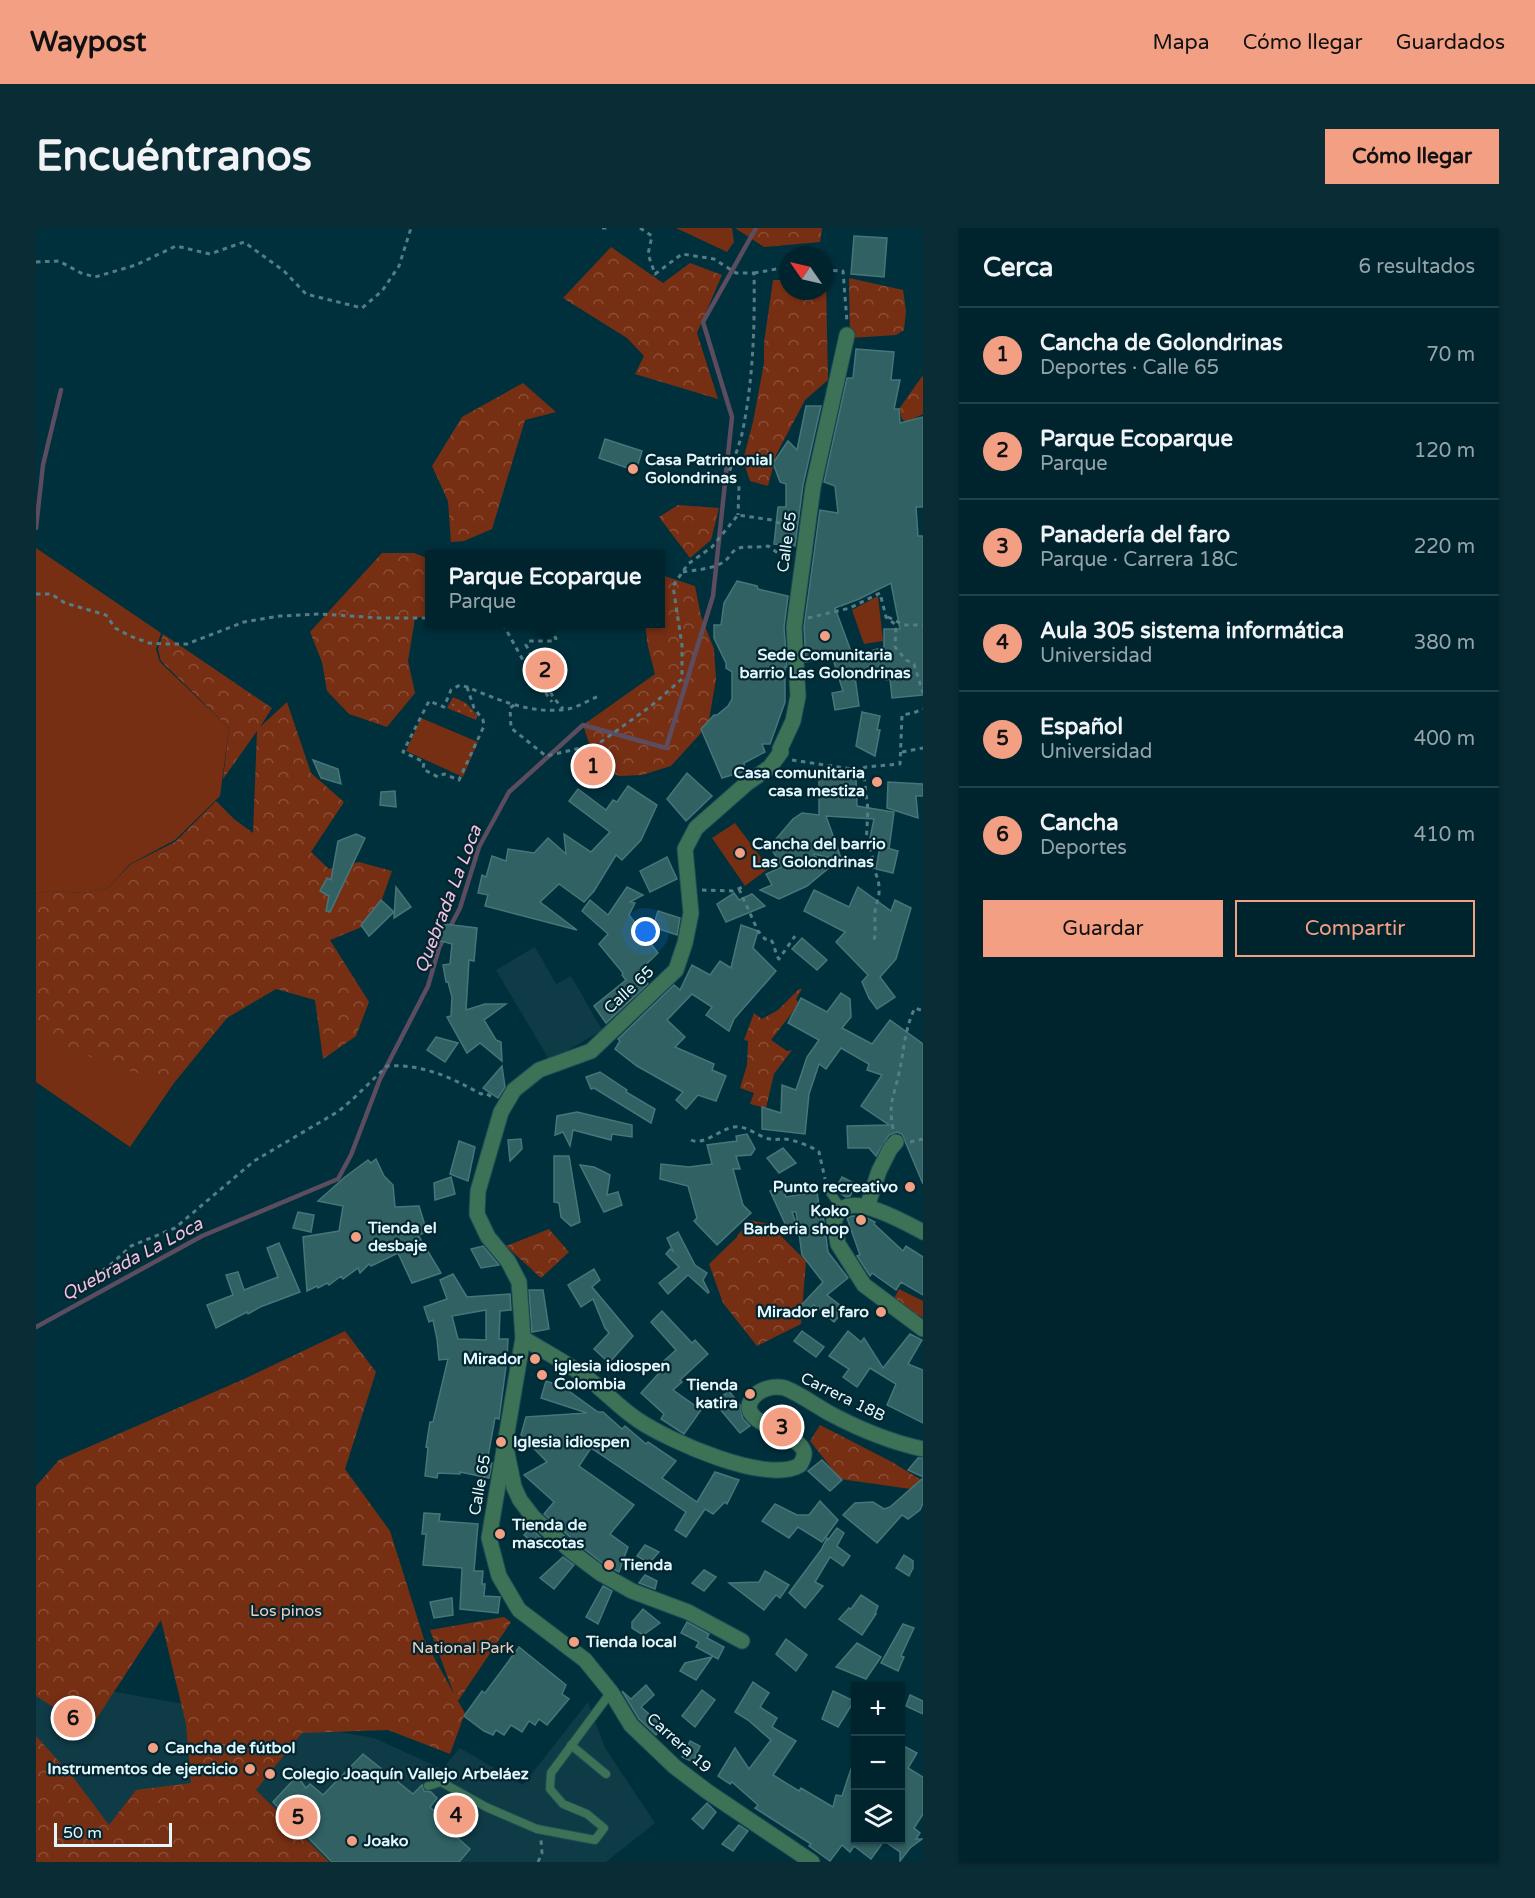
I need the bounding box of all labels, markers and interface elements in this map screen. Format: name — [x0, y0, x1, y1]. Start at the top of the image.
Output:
text: Waypost — [30, 25, 146, 59]
text: Mapa — [1152, 30, 1210, 55]
text: Cómo llegar — [1243, 30, 1363, 55]
text: Guardados — [1396, 30, 1505, 55]
button: Cómo llegar — [1325, 129, 1499, 184]
text: Encuéntranos — [36, 131, 312, 182]
north arrow — [779, 246, 833, 300]
text: Cerca — [983, 252, 1053, 283]
text: 6 resultados — [1359, 255, 1475, 279]
text: Cancha de Golondrinas — [1040, 330, 1283, 356]
text: 1 — [996, 343, 1009, 367]
text: 70 m — [1426, 343, 1475, 367]
text: Deportes · Calle 65 — [1040, 356, 1219, 380]
text: Parque Ecoparque — [1040, 426, 1233, 452]
text: 2 — [996, 439, 1009, 463]
text: 120 m — [1414, 439, 1475, 463]
place label: Casa Patrimonial Golondrinas — [645, 450, 772, 488]
text: Parque — [1040, 452, 1108, 476]
marker: Casa Patrimonial Golondrinas — [626, 462, 640, 476]
street label: Calle 65 — [773, 510, 801, 574]
text: Panadería del faro — [1040, 522, 1230, 548]
text: 3 — [996, 535, 1009, 559]
text: 220 m — [1414, 535, 1475, 559]
text: Parque · Carrera 18C — [1040, 548, 1238, 572]
popup — [425, 550, 665, 628]
text: Parque Ecoparque — [449, 564, 641, 590]
text: Parque — [449, 590, 516, 614]
text: Aula 305 sistema informática — [1040, 618, 1344, 644]
marker: Sede Comunitaria barrio Las Golondrinas — [818, 629, 832, 643]
text: 4 — [996, 631, 1009, 655]
text: 380 m — [1414, 631, 1475, 655]
text: Universidad — [1040, 644, 1152, 668]
place label: Sede Comunitaria barrio Las Golondrinas — [739, 645, 911, 683]
pin: 2 — [526, 648, 564, 692]
text: Español — [1040, 714, 1123, 740]
text: 5 — [996, 727, 1009, 751]
text: 400 m — [1414, 727, 1475, 751]
text: Universidad — [1040, 740, 1152, 764]
pin: 1 — [574, 744, 612, 788]
place label: Casa comunitaria casa mestiza — [734, 763, 865, 801]
marker: Casa comunitaria casa mestiza — [870, 775, 884, 789]
text: Cancha — [1040, 810, 1119, 836]
water label: Quebrada La Loca — [410, 821, 487, 976]
text: 6 — [996, 823, 1009, 847]
text: 410 m — [1414, 823, 1475, 847]
place label: Cancha del barrio Las Golondrinas — [752, 834, 886, 872]
text: Deportes — [1040, 836, 1127, 860]
marker: Cancha del barrio Las Golondrinas — [733, 846, 747, 860]
button: Guardar — [983, 900, 1223, 957]
button: Compartir — [1235, 900, 1475, 957]
your location — [631, 917, 660, 946]
street label: Calle 65 — [600, 962, 658, 1018]
place label: Punto recreativo — [773, 1177, 898, 1197]
marker: Punto recreativo — [903, 1180, 917, 1194]
place label: Koko Barberia shop — [743, 1201, 849, 1239]
water label: Quebrada La Loca — [58, 1212, 207, 1305]
marker: Koko Barberia shop — [854, 1213, 868, 1227]
place label: Tienda el desbaje — [367, 1218, 437, 1256]
marker: Tienda el desbaje — [349, 1230, 363, 1244]
place label: Mirador el faro — [757, 1302, 869, 1322]
marker: Mirador el faro — [874, 1305, 888, 1319]
place label: Mirador — [463, 1349, 524, 1369]
marker: Mirador — [528, 1352, 542, 1366]
place label: iglesia idiospen Colombia — [554, 1356, 670, 1394]
marker: iglesia idiospen Colombia — [535, 1368, 549, 1382]
street label: Carrera 18B — [797, 1368, 889, 1426]
place label: Tienda katira — [686, 1375, 738, 1413]
marker: Tienda katira — [743, 1387, 757, 1401]
pin: 3 — [762, 1404, 802, 1450]
place label: Iglesia idiospen — [513, 1432, 630, 1452]
marker: Iglesia idiospen — [494, 1435, 508, 1449]
street label: Calle 65 — [465, 1453, 495, 1517]
place label: Tienda de mascotas — [511, 1515, 587, 1553]
marker: Tienda de mascotas — [493, 1527, 507, 1541]
place label: Tienda — [620, 1555, 672, 1575]
marker: Tienda — [602, 1558, 616, 1572]
park label: Los pinos — [250, 1601, 322, 1621]
place label: Tienda local — [585, 1632, 677, 1652]
marker: Tienda local — [567, 1635, 581, 1649]
park label: National Park — [412, 1638, 515, 1658]
map controls — [851, 1682, 905, 1844]
button: + — [851, 1682, 905, 1736]
pin: 6 — [54, 1696, 93, 1740]
street label: Carrera 19 — [642, 1709, 716, 1777]
button: − — [851, 1736, 905, 1790]
place label: Cancha de fútbol — [165, 1738, 295, 1758]
marker: Cancha de fútbol — [146, 1741, 160, 1755]
place label: Instrumentos de ejercicio — [47, 1759, 238, 1779]
marker: Instrumentos de ejercicio — [243, 1762, 257, 1776]
place label: Colegio Joaquín Vallejo Arbeláez — [282, 1764, 529, 1784]
marker: Colegio Joaquín Vallejo Arbeláez — [263, 1767, 277, 1781]
button: layers — [851, 1790, 905, 1844]
pin: 4 — [436, 1792, 476, 1838]
pin: 5 — [278, 1794, 318, 1840]
scale bar — [54, 1820, 172, 1848]
text: 50 m — [63, 1823, 102, 1843]
place label: Joako — [363, 1831, 409, 1851]
marker: Joako — [345, 1834, 359, 1848]

